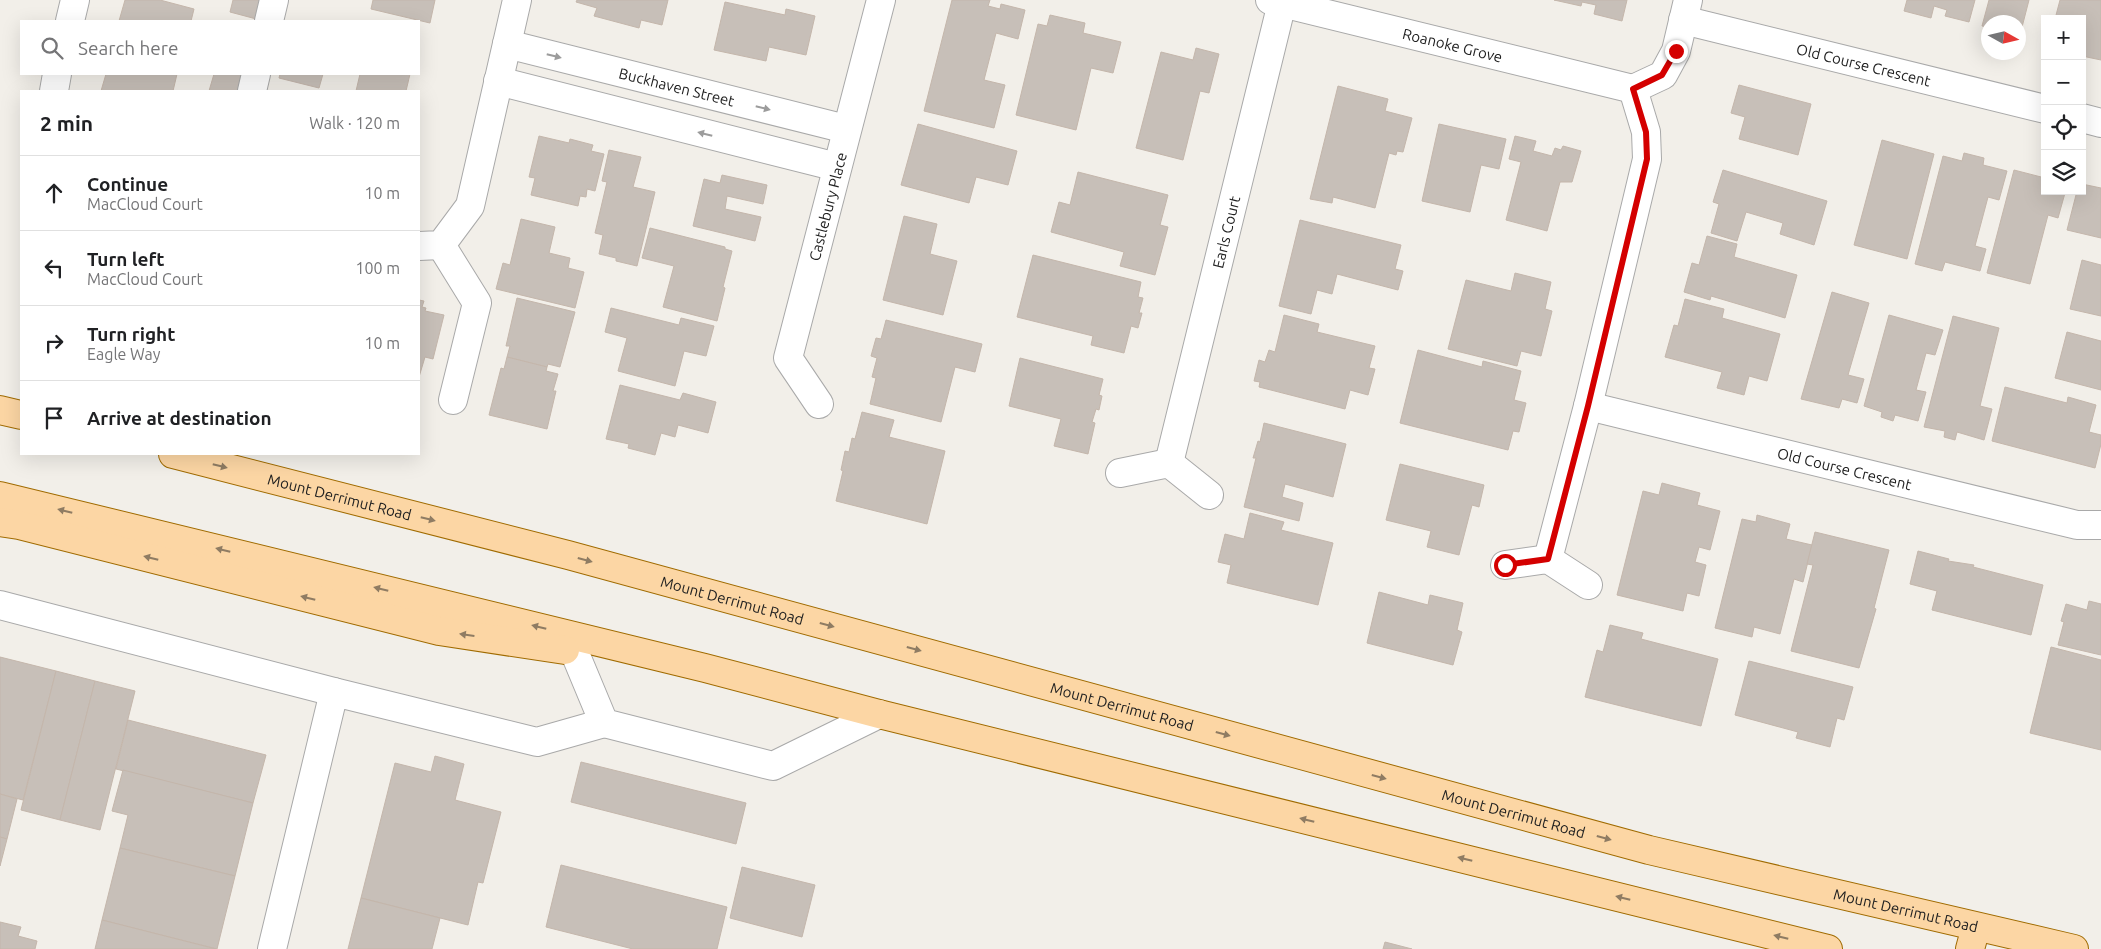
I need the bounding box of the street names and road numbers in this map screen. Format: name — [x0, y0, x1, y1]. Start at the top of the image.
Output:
street label: Roanoke Grove — [1401, 24, 1504, 65]
street label: Old Course Crescent — [1795, 40, 1933, 89]
street label: Buckhaven Street — [617, 64, 736, 109]
street label: Castlebury Place — [805, 150, 850, 263]
street label: Earls Court — [1209, 194, 1243, 270]
street label: Old Course Crescent — [1776, 444, 1913, 493]
street label: Mount Derrimut Road — [266, 470, 413, 523]
street label: Mount Derrimut Road — [659, 572, 806, 627]
street label: Mount Derrimut Road — [1049, 679, 1196, 734]
street label: Mount Derrimut Road — [1440, 785, 1587, 841]
street label: Mount Derrimut Road — [1832, 885, 1980, 935]

